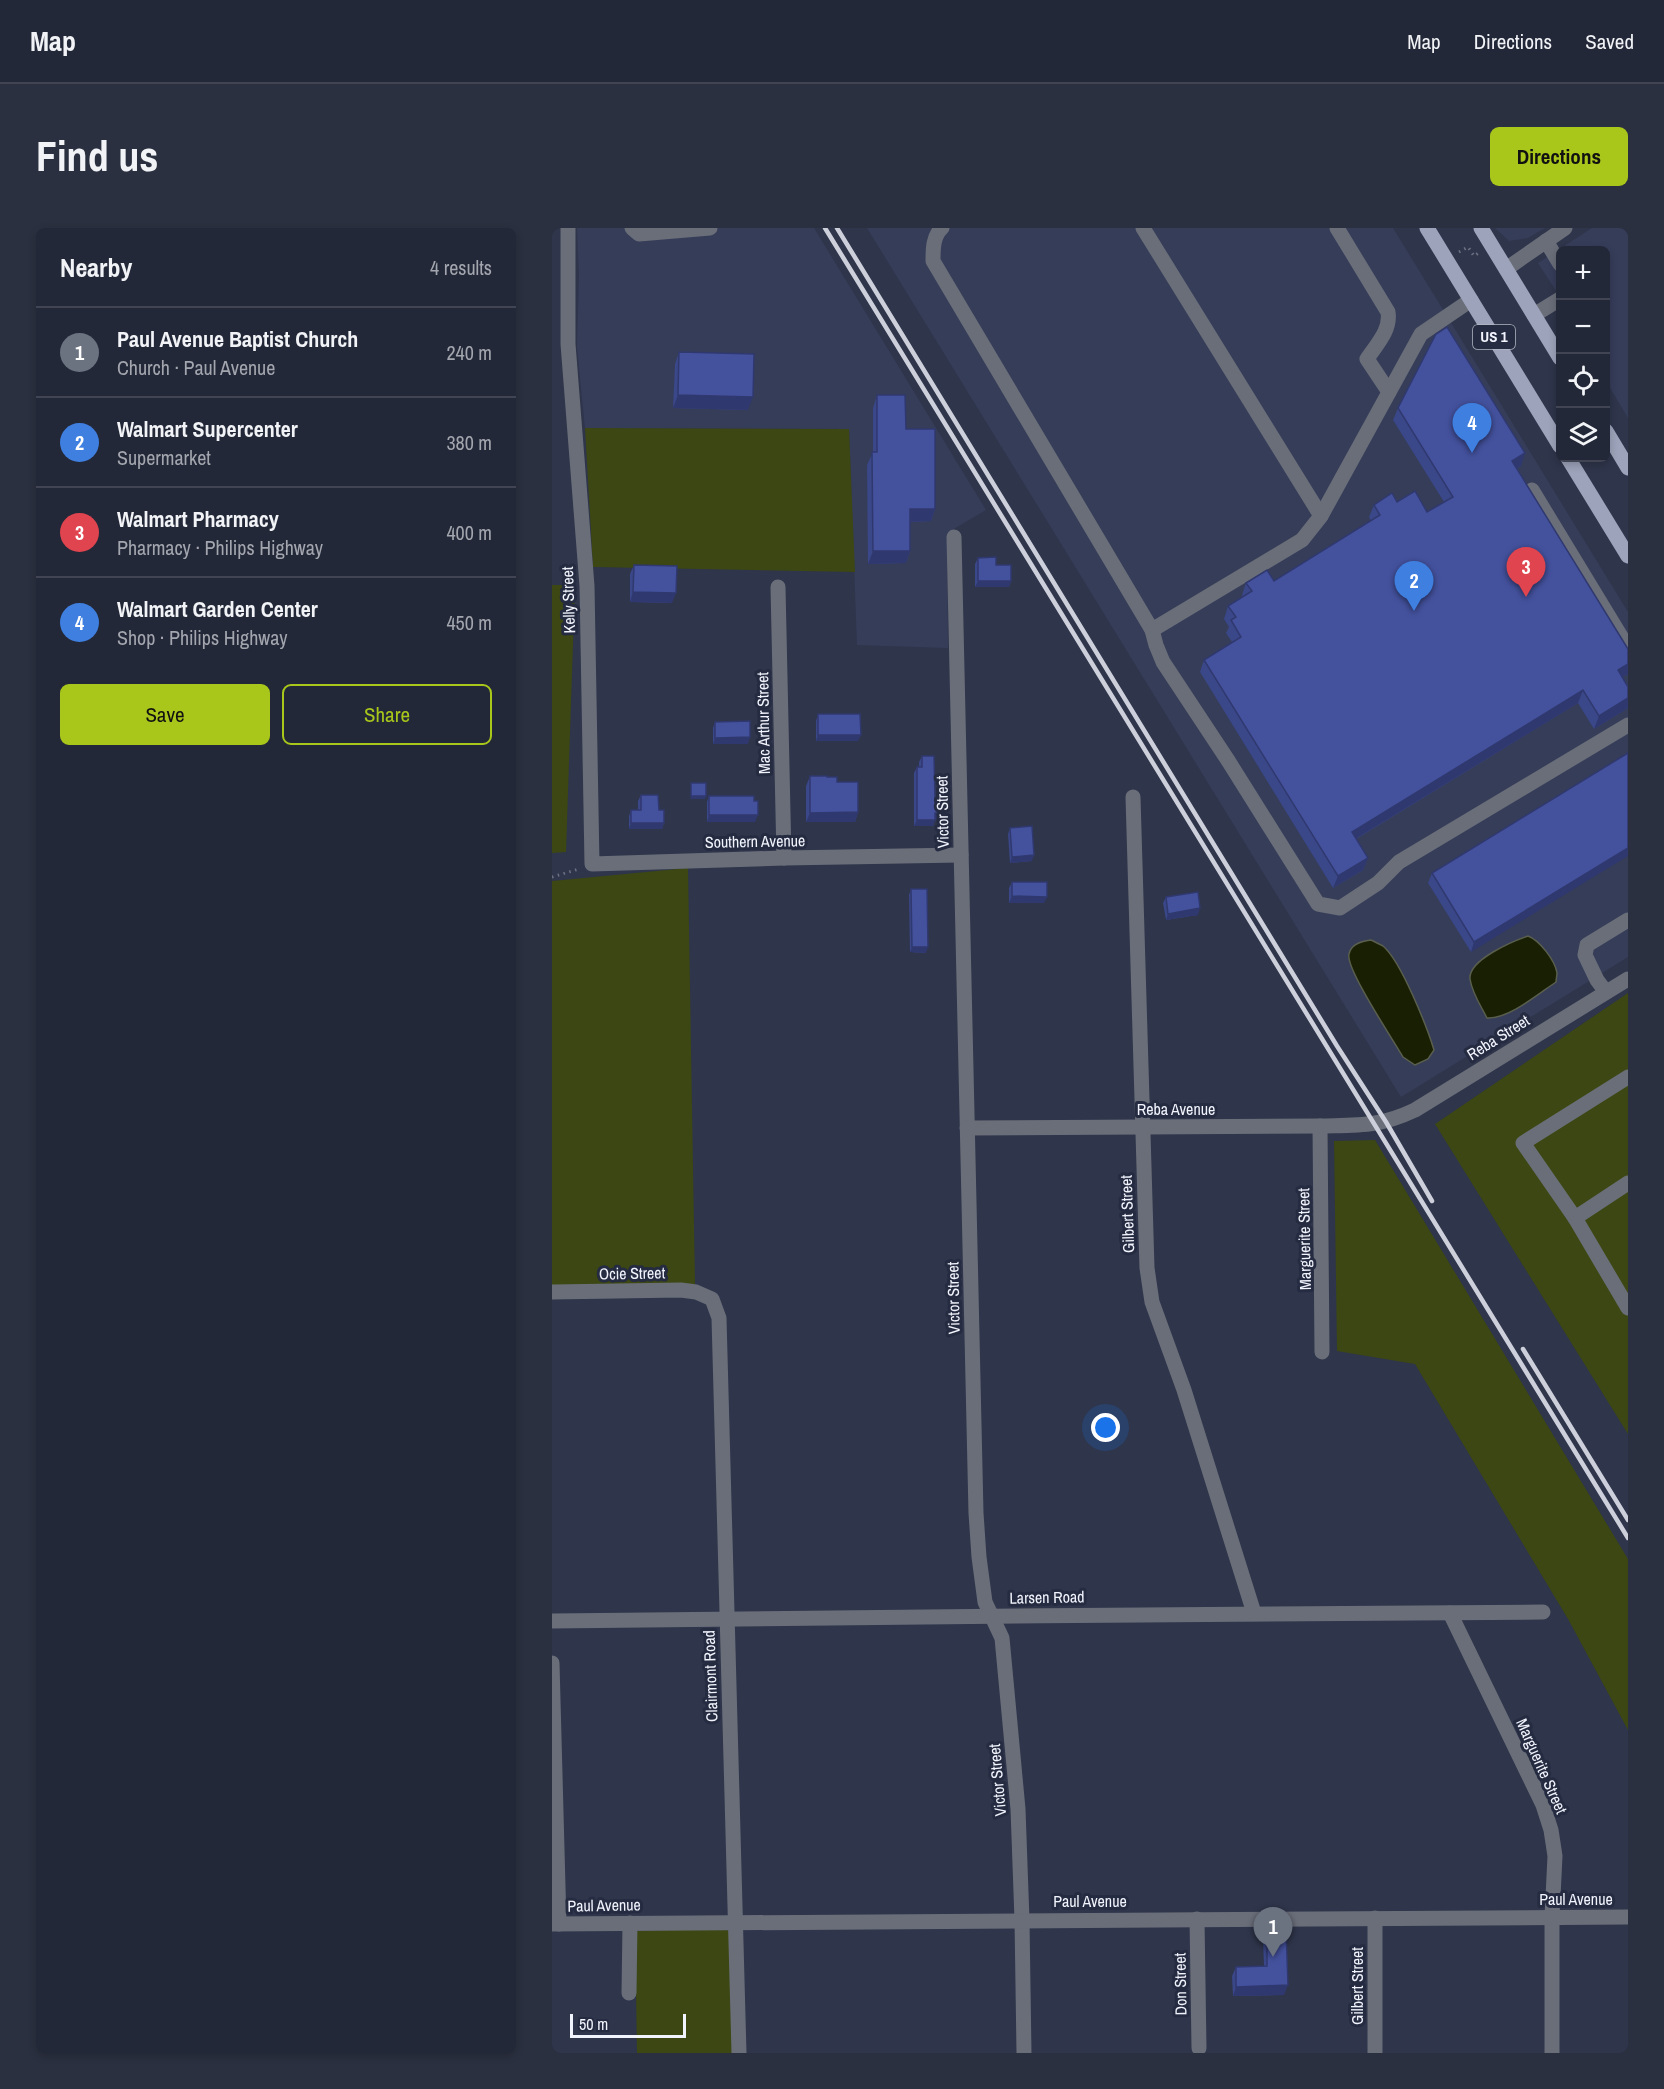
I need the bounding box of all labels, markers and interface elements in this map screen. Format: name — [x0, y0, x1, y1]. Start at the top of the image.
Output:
text: Map — [30, 22, 76, 60]
text: Map — [1407, 27, 1441, 56]
text: Directions — [1474, 27, 1552, 56]
text: Saved — [1585, 27, 1634, 56]
button: Directions — [1490, 127, 1628, 186]
text: Find us — [36, 128, 158, 184]
map controls — [1556, 246, 1610, 462]
button: + — [1556, 246, 1610, 300]
text: Nearby — [60, 250, 132, 285]
text: 4 results — [430, 254, 492, 281]
button: − — [1556, 300, 1610, 354]
text: Paul Avenue Baptist Church — [117, 324, 358, 354]
road number: US 1 — [1473, 325, 1515, 349]
text: 1 — [75, 339, 84, 366]
text: 240 m — [446, 339, 492, 366]
text: Church · Paul Avenue — [117, 354, 275, 381]
button: locate — [1556, 354, 1610, 408]
pin: 4 — [1452, 404, 1492, 453]
button: layers — [1556, 408, 1610, 462]
text: Walmart Supercenter — [117, 414, 298, 444]
text: 2 — [75, 429, 84, 456]
text: 380 m — [446, 429, 492, 456]
text: Supermarket — [117, 444, 211, 471]
text: Walmart Pharmacy — [117, 504, 279, 534]
text: 3 — [75, 519, 84, 546]
text: 400 m — [446, 519, 492, 546]
text: Pharmacy · Philips Highway — [117, 534, 323, 561]
pin: 3 — [1506, 548, 1546, 597]
pin: 2 — [1394, 562, 1434, 611]
street label: Kelly Street — [556, 566, 580, 634]
text: Walmart Garden Center — [117, 594, 318, 624]
text: 4 — [75, 609, 84, 636]
text: 450 m — [446, 609, 492, 636]
text: Shop · Philips Highway — [117, 624, 287, 651]
street label: Mac Arthur Street — [751, 671, 775, 774]
button: Save — [60, 684, 270, 745]
button: Share — [282, 684, 492, 745]
street label: Victor Street — [930, 775, 954, 849]
street label: Southern Avenue — [705, 829, 805, 853]
street label: Reba Street — [1462, 1009, 1534, 1065]
street label: Reba Avenue — [1137, 1098, 1215, 1120]
street label: Gilbert Street — [1115, 1174, 1139, 1253]
street label: Marguerite Street — [1292, 1187, 1316, 1290]
street label: Ocie Street — [599, 1261, 666, 1285]
street label: Victor Street — [941, 1261, 965, 1335]
your location — [1091, 1413, 1120, 1442]
street label: Larsen Road — [1009, 1585, 1085, 1609]
street label: Clairmont Road — [697, 1630, 723, 1722]
street label: Marguerite Street — [1511, 1715, 1573, 1817]
street label: Victor Street — [983, 1742, 1011, 1817]
street label: Paul Avenue — [1539, 1888, 1613, 1910]
street label: Paul Avenue — [1053, 1890, 1127, 1912]
street label: Paul Avenue — [567, 1893, 641, 1917]
pin: 1 — [1254, 1908, 1292, 1957]
street label: Gilbert Street — [1346, 1947, 1368, 2025]
street label: Don Street — [1168, 1952, 1192, 2016]
scale bar — [570, 2011, 686, 2038]
text: 50 m — [579, 2013, 608, 2035]

